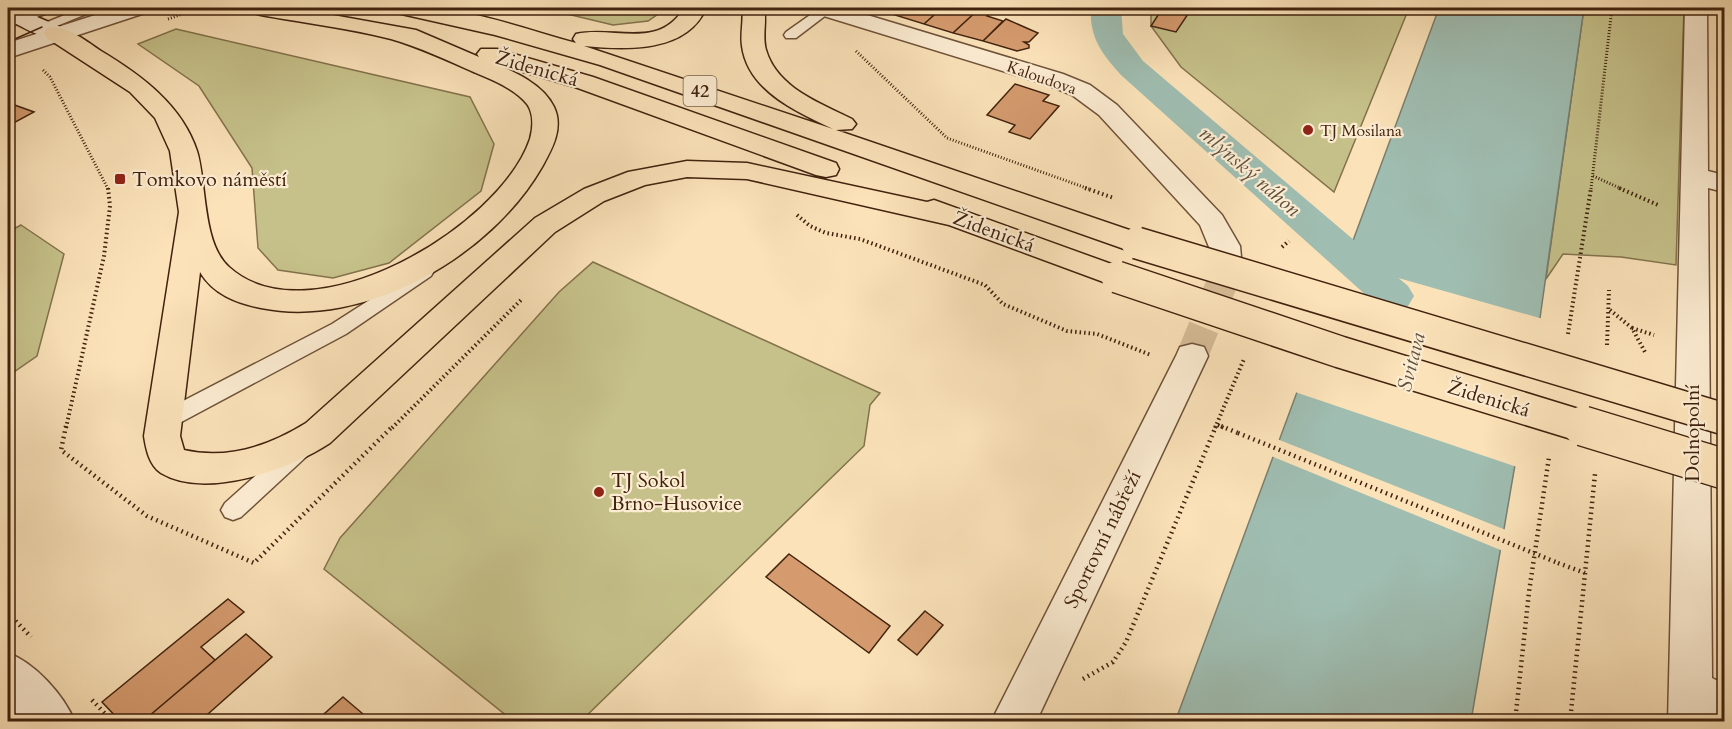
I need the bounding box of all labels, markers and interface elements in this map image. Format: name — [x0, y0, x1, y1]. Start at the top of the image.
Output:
street label: Židenická — [492, 44, 582, 93]
street label: Kaloudova — [1004, 56, 1080, 100]
road number: 42 — [684, 76, 716, 106]
water label: mlýnský náhon — [1193, 119, 1307, 224]
place label: TJ Mosilana — [1320, 120, 1402, 142]
marker: TJ Mosilana — [1301, 123, 1315, 137]
place label: Tomkovo náměstí — [132, 166, 287, 193]
marker: Tomkovo náměstí — [113, 172, 127, 186]
street label: Židenická — [949, 204, 1039, 259]
water label: Svitava — [1390, 330, 1433, 395]
street label: Židenická — [1444, 373, 1534, 424]
street label: Dolnopolní — [1679, 384, 1706, 482]
street label: Sportovní nábřeží — [1057, 466, 1148, 613]
place label: TJ Sokol Brno-Husovice — [611, 467, 742, 517]
marker: TJ Sokol Brno-Husovice — [592, 485, 606, 499]

